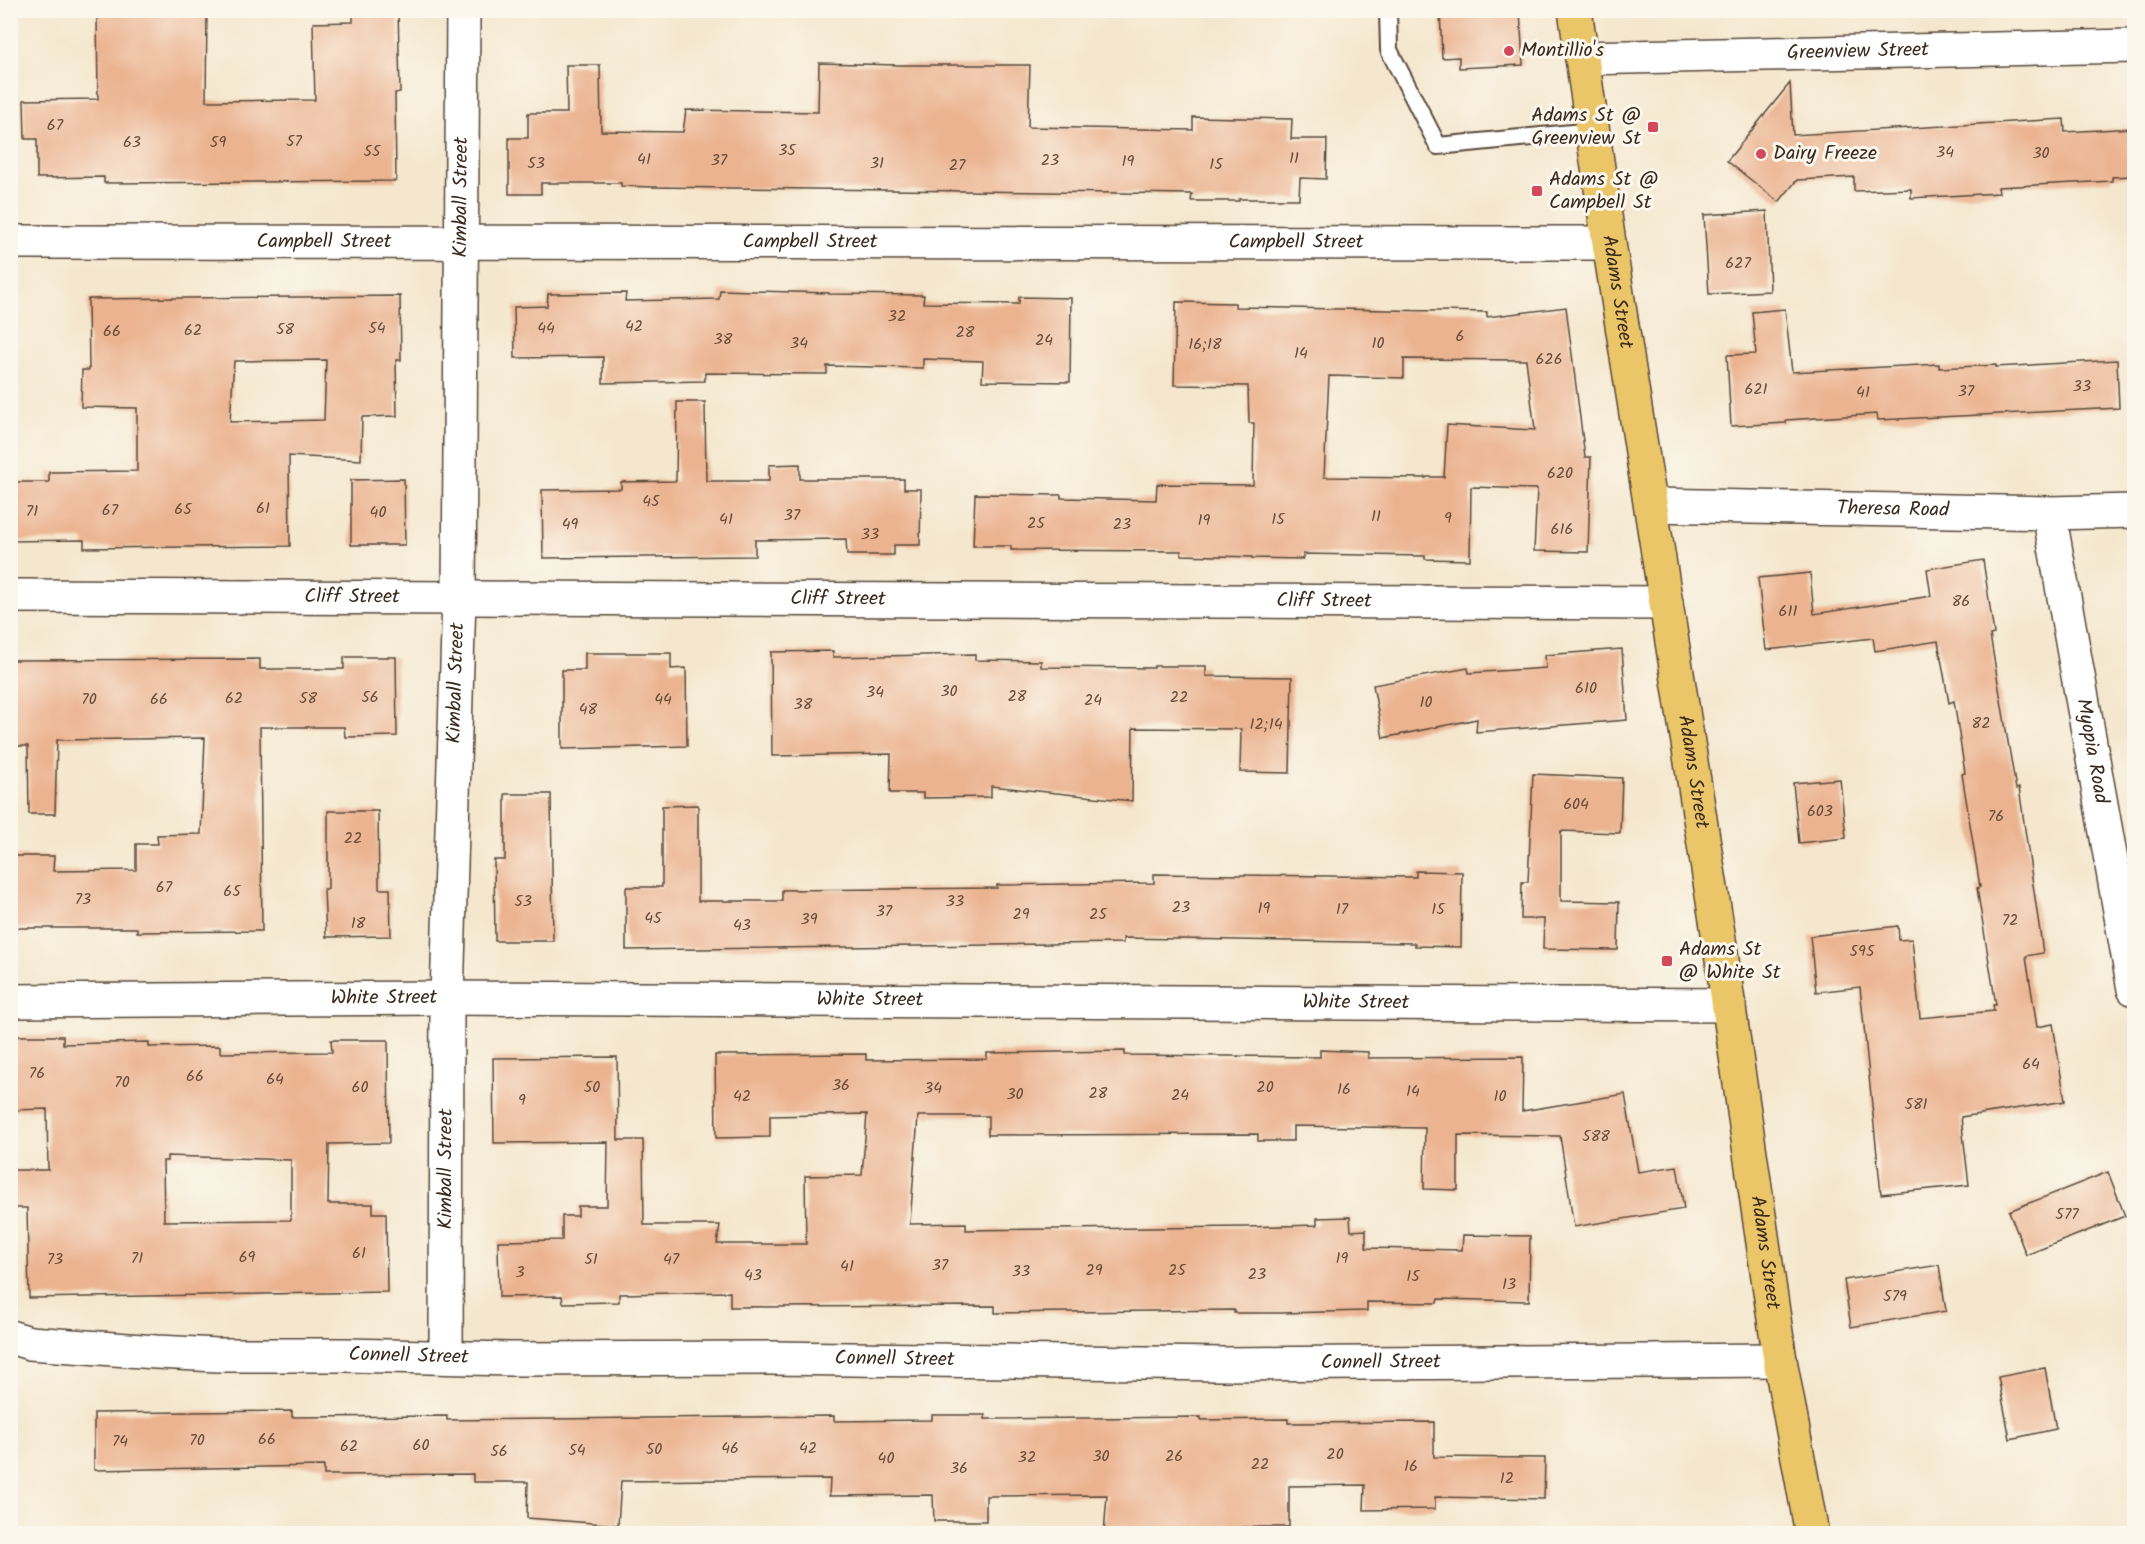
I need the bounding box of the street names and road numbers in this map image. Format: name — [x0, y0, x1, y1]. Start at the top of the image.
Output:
street label: Greenview Street — [1787, 34, 1930, 70]
street label: Kimball Street — [445, 136, 478, 258]
street label: Campbell Street — [257, 226, 392, 258]
street label: Campbell Street — [743, 226, 878, 259]
street label: Campbell Street — [1229, 227, 1364, 259]
street label: Adams Street — [1592, 233, 1642, 351]
street label: Theresa Road — [1837, 493, 1950, 527]
street label: Cliff Street — [304, 581, 400, 614]
street label: Cliff Street — [790, 583, 886, 616]
street label: Cliff Street — [1276, 585, 1372, 618]
street label: Kimball Street — [439, 622, 474, 744]
street label: Myopia Road — [2066, 696, 2117, 807]
street label: Adams Street — [1668, 713, 1717, 831]
street label: White Street — [331, 982, 438, 1015]
street label: White Street — [817, 984, 924, 1017]
street label: White Street — [1303, 987, 1410, 1019]
street label: Kimball Street — [430, 1108, 463, 1230]
street label: Adams Street — [1740, 1194, 1789, 1312]
street label: Connell Street — [348, 1339, 469, 1374]
street label: Connell Street — [834, 1343, 955, 1376]
street label: Connell Street — [1321, 1346, 1441, 1379]

